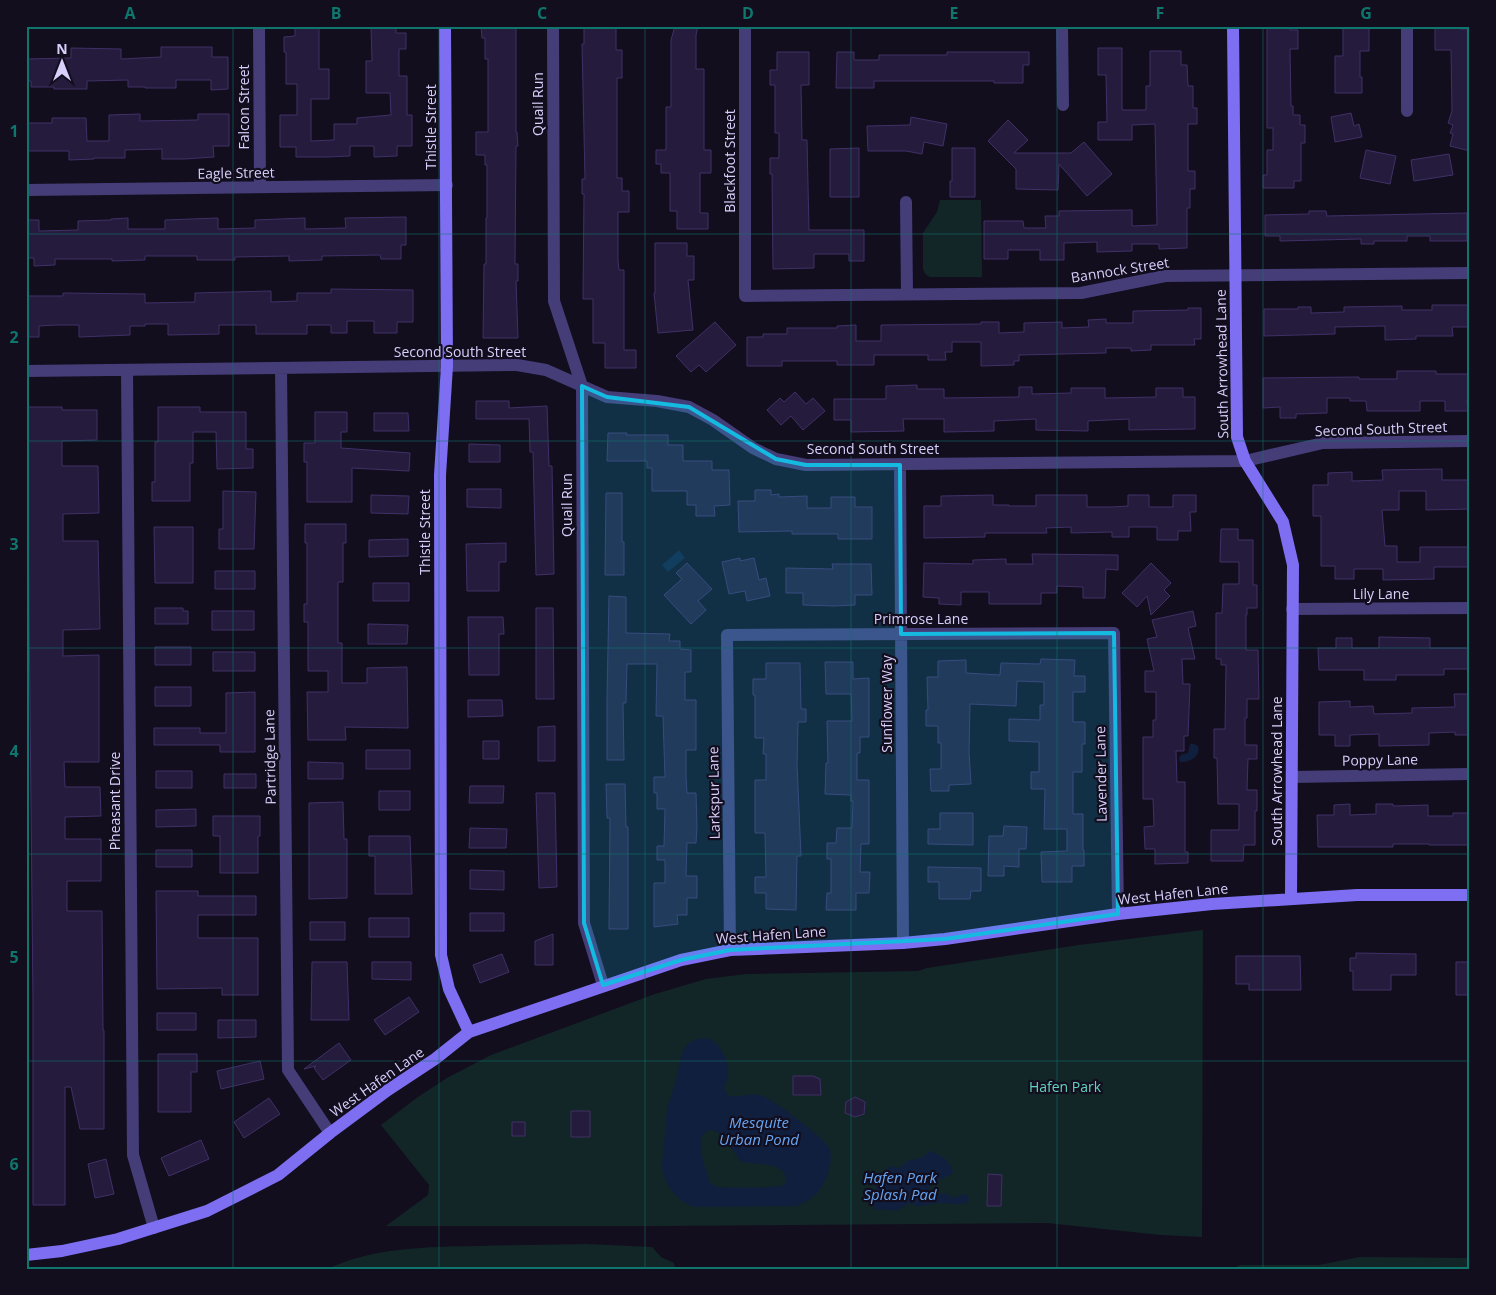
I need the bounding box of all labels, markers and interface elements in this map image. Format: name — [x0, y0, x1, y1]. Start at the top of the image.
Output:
text: A — [124, 2, 136, 24]
text: B — [331, 2, 341, 24]
text: C — [537, 2, 547, 24]
text: D — [742, 2, 754, 24]
text: E — [950, 2, 959, 24]
text: F — [1156, 2, 1164, 24]
text: G — [1360, 2, 1372, 24]
north arrow — [38, 38, 88, 88]
text: N — [56, 39, 68, 58]
street label: Falcon Street — [234, 64, 253, 150]
street label: Quail Run — [528, 72, 547, 136]
street label: Thistle Street — [421, 84, 440, 170]
street label: Blackfoot Street — [720, 109, 739, 213]
text: 1 — [9, 120, 19, 142]
street label: Eagle Street — [197, 162, 275, 183]
street label: Bannock Street — [1069, 252, 1170, 287]
street label: South Arrowhead Lane — [1211, 289, 1232, 439]
text: 2 — [9, 326, 19, 348]
street label: Second South Street — [394, 342, 526, 361]
street label: Second South Street — [1314, 417, 1448, 440]
street label: Second South Street — [807, 439, 939, 458]
street label: Quail Run — [557, 473, 576, 537]
street label: Thistle Street — [415, 489, 434, 575]
text: 3 — [9, 533, 19, 555]
street label: Lily Lane — [1353, 584, 1409, 603]
street label: Primrose Lane — [874, 609, 968, 628]
street label: Sunflower Way — [877, 654, 896, 753]
street label: South Arrowhead Lane — [1267, 696, 1286, 846]
street label: Partridge Lane — [259, 709, 280, 805]
street label: Lavender Lane — [1090, 726, 1111, 822]
text: 4 — [9, 740, 19, 762]
street label: Larkspur Lane — [703, 746, 724, 840]
street label: Poppy Lane — [1342, 749, 1418, 770]
street label: Pheasant Drive — [105, 752, 124, 850]
street label: West Hafen Lane — [1117, 878, 1229, 909]
street label: West Hafen Lane — [715, 921, 827, 948]
text: 5 — [9, 946, 19, 968]
street label: West Hafen Lane — [326, 1042, 428, 1121]
park label: Hafen Park — [1029, 1077, 1102, 1096]
water label: Mesquite Urban Pond — [719, 1112, 799, 1149]
text: 6 — [9, 1153, 19, 1175]
water label: Hafen Park Splash Pad — [863, 1167, 937, 1204]

